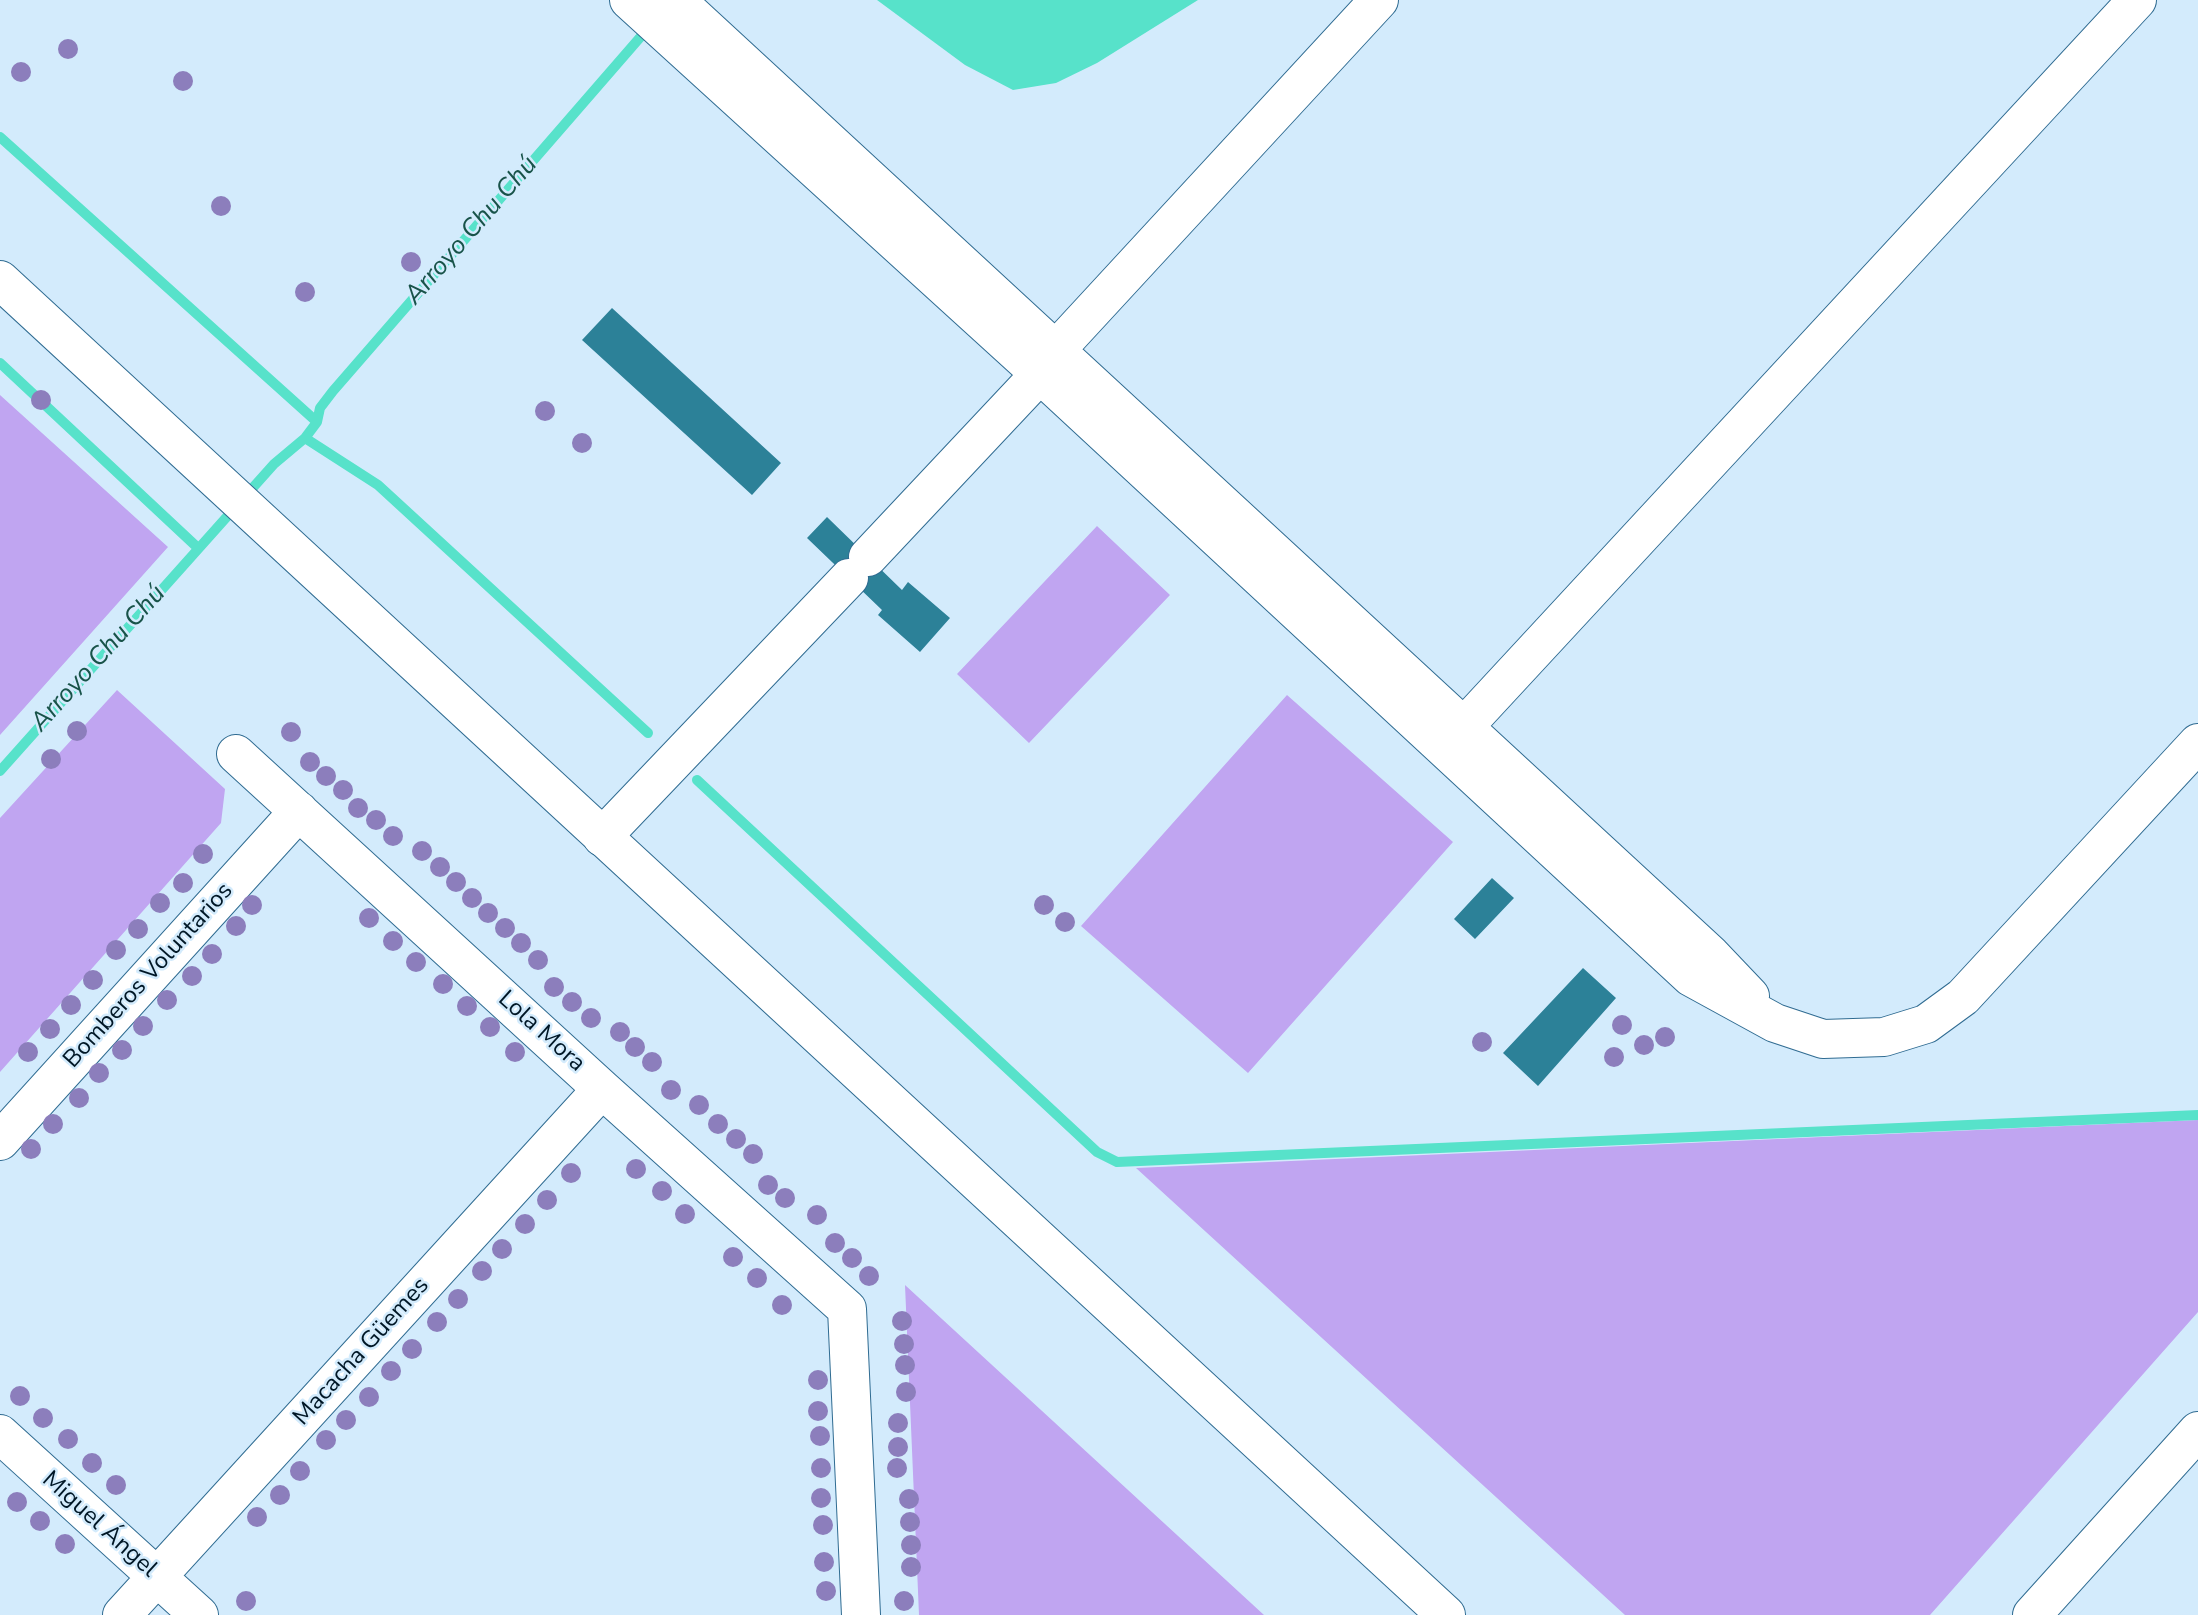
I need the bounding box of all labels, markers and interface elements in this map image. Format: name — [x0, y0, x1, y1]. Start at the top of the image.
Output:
water label: Arroyo Chu Chú — [399, 150, 545, 312]
water label: Arroyo Chu Chú — [25, 579, 173, 739]
street label: Bomberos Voluntarios — [58, 877, 240, 1075]
street label: Lola Mora — [491, 985, 591, 1079]
street label: Macacha Güemes — [288, 1272, 436, 1432]
street label: Miguel Ángel — [36, 1466, 162, 1584]

